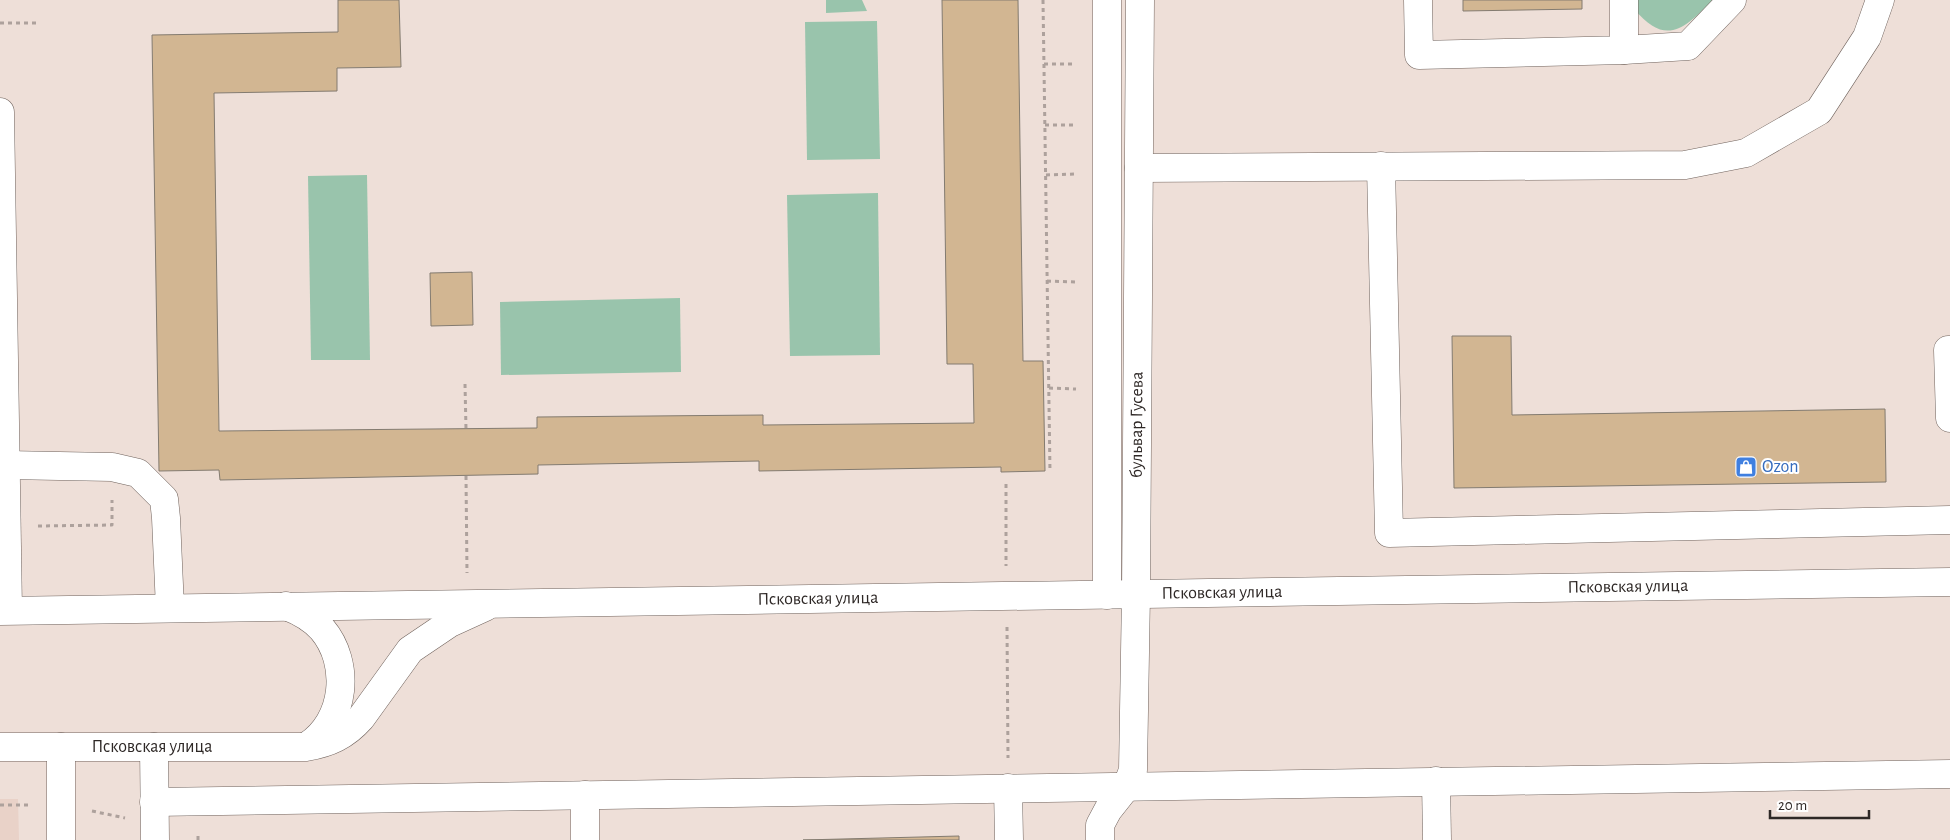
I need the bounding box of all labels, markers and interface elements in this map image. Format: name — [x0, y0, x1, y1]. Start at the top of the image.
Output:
street label: бульвар Гусева — [1127, 371, 1146, 478]
shop icon: Ozon — [1734, 455, 1758, 479]
place label: Ozon — [1762, 458, 1799, 476]
street label: Псковская улица — [1567, 577, 1688, 597]
street label: Псковская улица — [1161, 583, 1282, 603]
street label: Псковская улица — [757, 589, 879, 609]
street label: Псковская улица — [92, 738, 212, 756]
scale bar — [1770, 788, 1869, 820]
text: 20 m — [1778, 798, 1807, 813]

